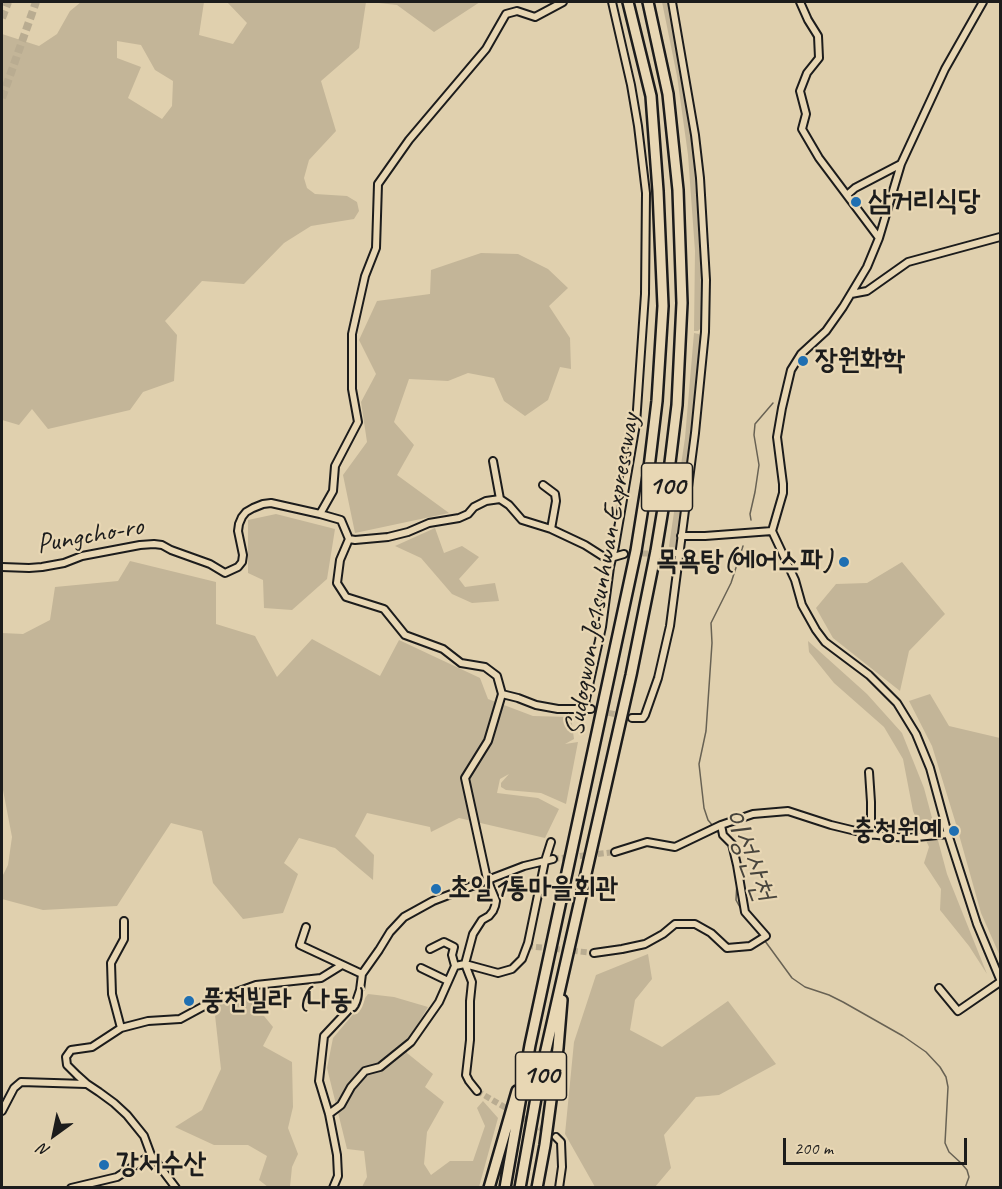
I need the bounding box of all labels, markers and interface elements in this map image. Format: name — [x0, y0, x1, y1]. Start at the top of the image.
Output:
place label: 삼거리식당 — [868, 185, 981, 219]
marker: 삼거리식당 — [849, 195, 863, 209]
place label: 장원화학 — [815, 344, 905, 378]
marker: 장원화학 — [796, 354, 810, 368]
street label: Sudogwon Je1sunhwan Expressway — [558, 411, 648, 739]
road number: 100 — [642, 463, 692, 511]
street label: Pungcho-ro — [34, 510, 146, 562]
place label: 목욕탕(에어스파) — [656, 545, 832, 579]
marker: 목욕탕(에어스파) — [837, 555, 851, 569]
water label: 이성산천 — [713, 803, 781, 907]
place label: 충청원예 — [852, 814, 942, 848]
marker: 충청원예 — [947, 824, 961, 838]
place label: 초일1통마을회관 — [448, 872, 618, 906]
marker: 초일1통마을회관 — [429, 882, 443, 896]
place label: 풍천빌라 (나동) — [201, 984, 361, 1018]
marker: 풍천빌라 (나동) — [182, 994, 196, 1008]
road number: 100 — [516, 1052, 566, 1100]
north arrow — [24, 1105, 84, 1165]
scale bar — [786, 1126, 970, 1164]
text: 200 m — [794, 1137, 833, 1159]
text: N — [35, 1139, 54, 1161]
place label: 강서수산 — [116, 1148, 206, 1182]
marker: 강서수산 — [97, 1158, 111, 1172]

